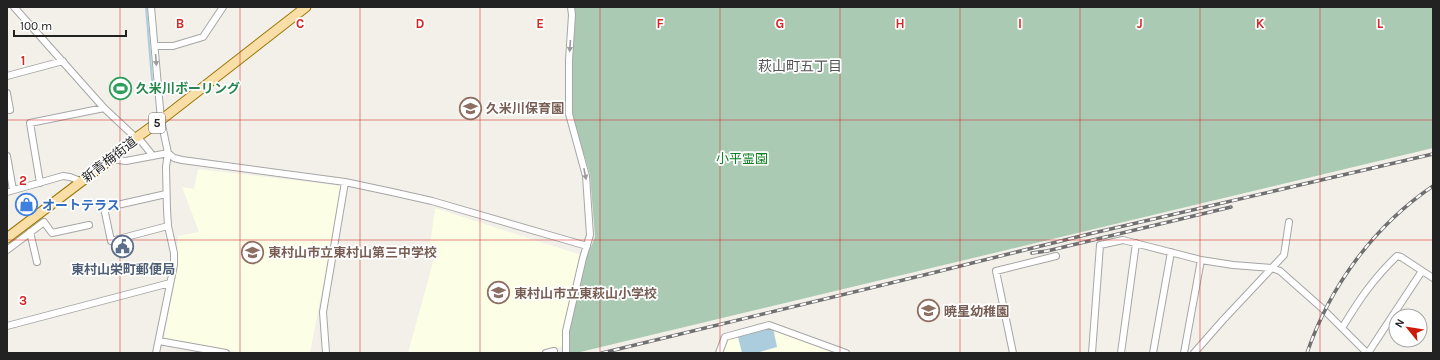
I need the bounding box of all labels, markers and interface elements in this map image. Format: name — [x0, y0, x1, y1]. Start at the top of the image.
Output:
scale bar — [14, 12, 126, 38]
text: B — [176, 16, 184, 31]
text: C — [296, 16, 304, 31]
text: D — [416, 16, 425, 31]
text: E — [536, 16, 544, 31]
text: F — [656, 16, 664, 31]
text: G — [776, 16, 784, 31]
text: H — [895, 16, 905, 31]
text: I — [1018, 16, 1022, 31]
text: J — [1137, 16, 1143, 31]
text: K — [1256, 16, 1265, 31]
text: L — [1377, 16, 1384, 31]
text: 100 m — [20, 19, 52, 33]
one-way arrow — [566, 40, 573, 52]
text: 1 — [21, 53, 25, 68]
one-way arrow — [152, 54, 159, 66]
district label: 萩山町五丁目 — [758, 58, 842, 75]
sports icon: 久米川ボーリング — [107, 75, 133, 101]
place label: 久米川ボーリング — [136, 81, 240, 96]
school or university icon: 久米川保育園 — [457, 95, 483, 121]
place label: 久米川保育園 — [486, 101, 564, 116]
road number: 5 — [149, 113, 165, 133]
street label: 新青梅街道 — [79, 133, 140, 185]
park label: 小平霊園 — [716, 151, 768, 166]
one-way arrow — [583, 167, 589, 180]
text: 2 — [19, 173, 27, 188]
shop icon: オートテラス — [14, 192, 40, 218]
place label: オートテラス — [42, 198, 120, 213]
public building icon: 東村山栄町郵便局 — [110, 234, 136, 260]
school or university icon: 東村山市立東村山第三中学校 — [240, 239, 266, 265]
place label: 東村山市立東村山第三中学校 — [268, 245, 437, 260]
place label: 東村山栄町郵便局 — [71, 262, 175, 277]
school or university icon: 東村山市立東萩山小学校 — [485, 280, 511, 306]
place label: 東村山市立東萩山小学校 — [514, 286, 657, 301]
text: 3 — [19, 293, 27, 308]
school or university icon: 暁星幼稚園 — [916, 298, 942, 324]
place label: 暁星幼稚園 — [944, 304, 1009, 319]
north arrow — [1388, 308, 1428, 348]
text: N — [1392, 317, 1407, 330]

